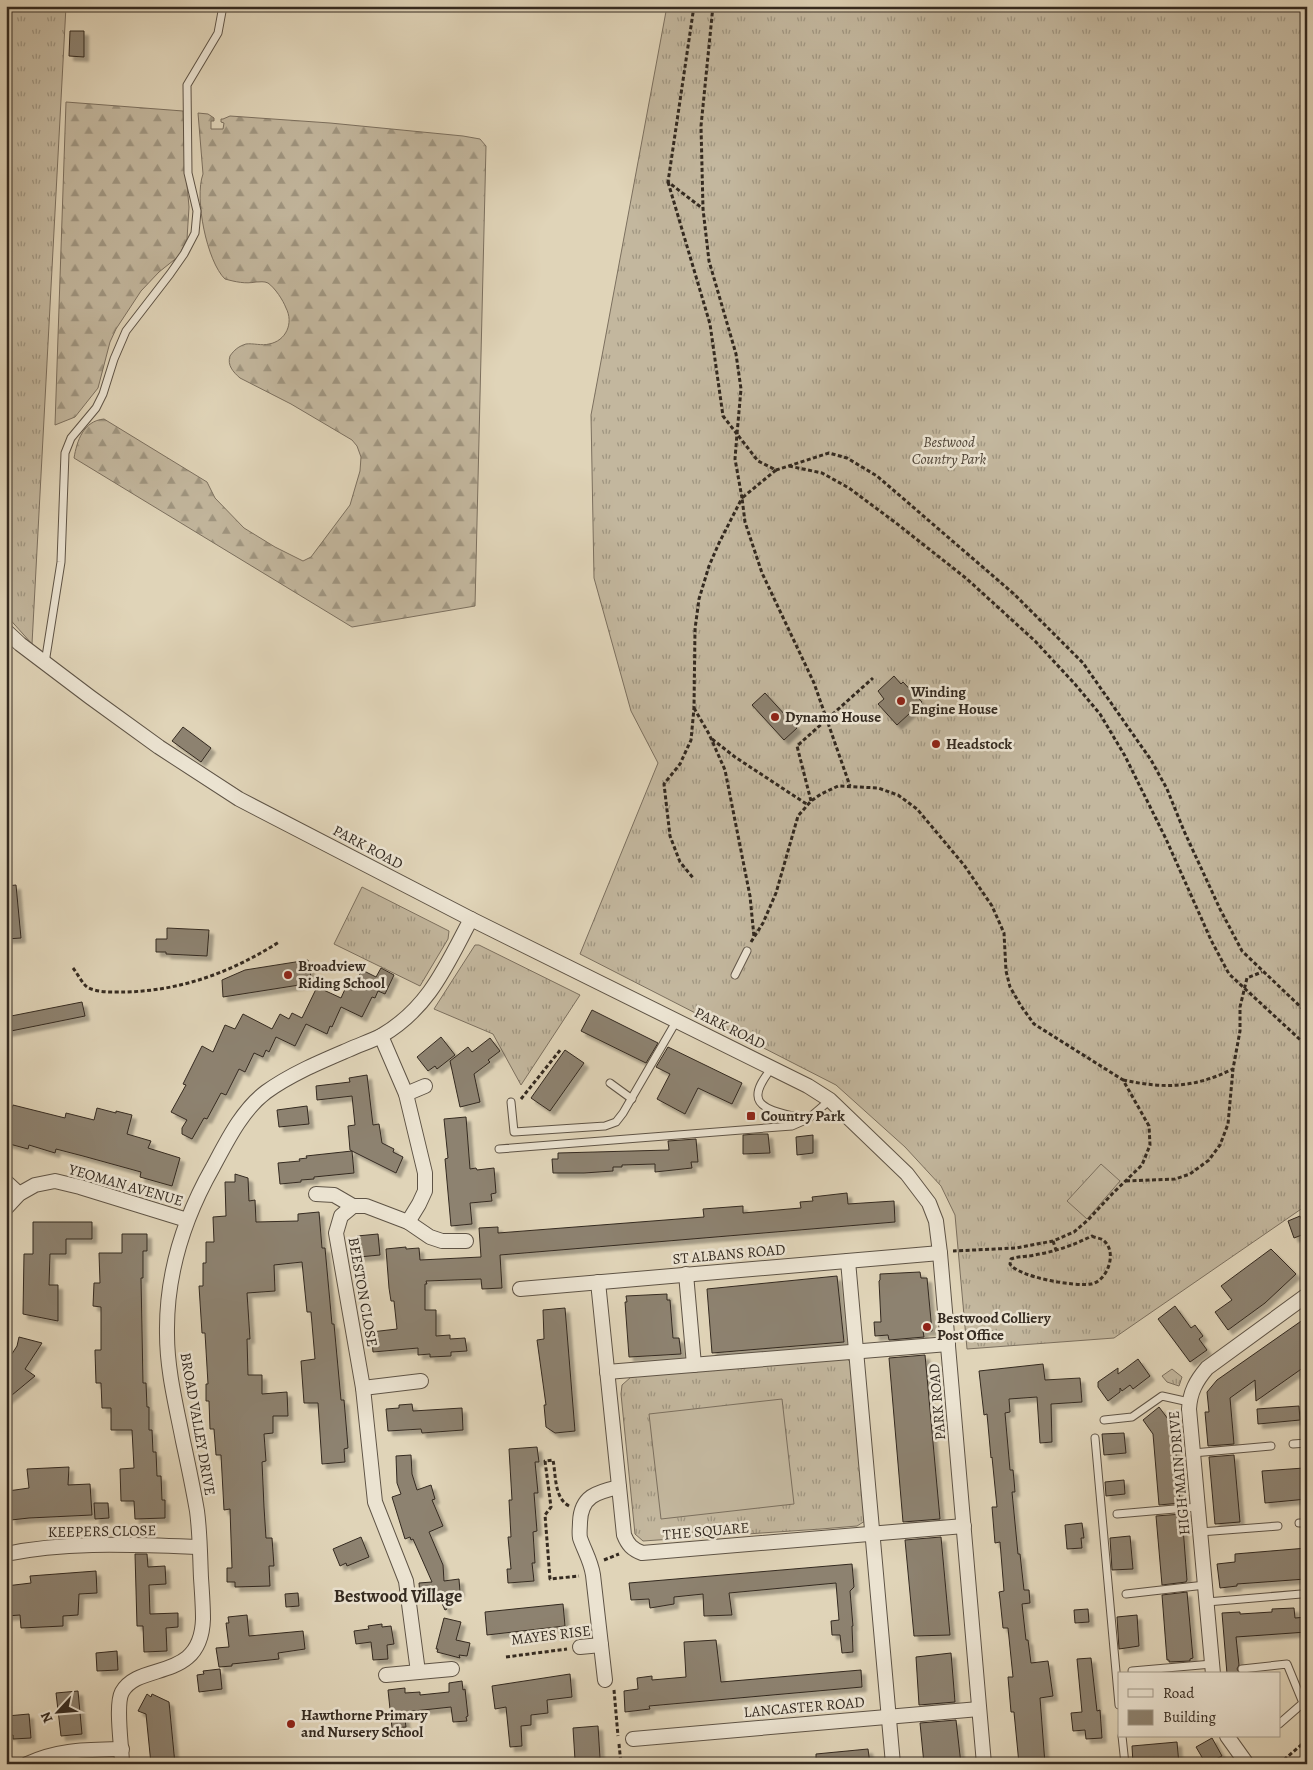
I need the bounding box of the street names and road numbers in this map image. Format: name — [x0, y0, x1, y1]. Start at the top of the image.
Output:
street label: PARK ROAD — [329, 820, 407, 874]
street label: PARK ROAD — [691, 1002, 769, 1054]
street label: YEOMAN AVENUE — [65, 1159, 186, 1211]
street label: BEESTON CLOSE — [344, 1236, 382, 1348]
street label: ST ALBANS ROAD — [672, 1239, 786, 1269]
street label: BROAD VALLEY DRIVE — [176, 1351, 220, 1497]
street label: PARK ROAD — [924, 1363, 950, 1441]
street label: HIGH MAIN DRIVE — [1164, 1410, 1194, 1536]
street label: THE SQUARE — [662, 1517, 750, 1545]
street label: KEEPERS CLOSE — [48, 1520, 156, 1542]
street label: MAYES RISE — [510, 1620, 592, 1650]
street label: LANCASTER ROAD — [743, 1692, 865, 1722]

